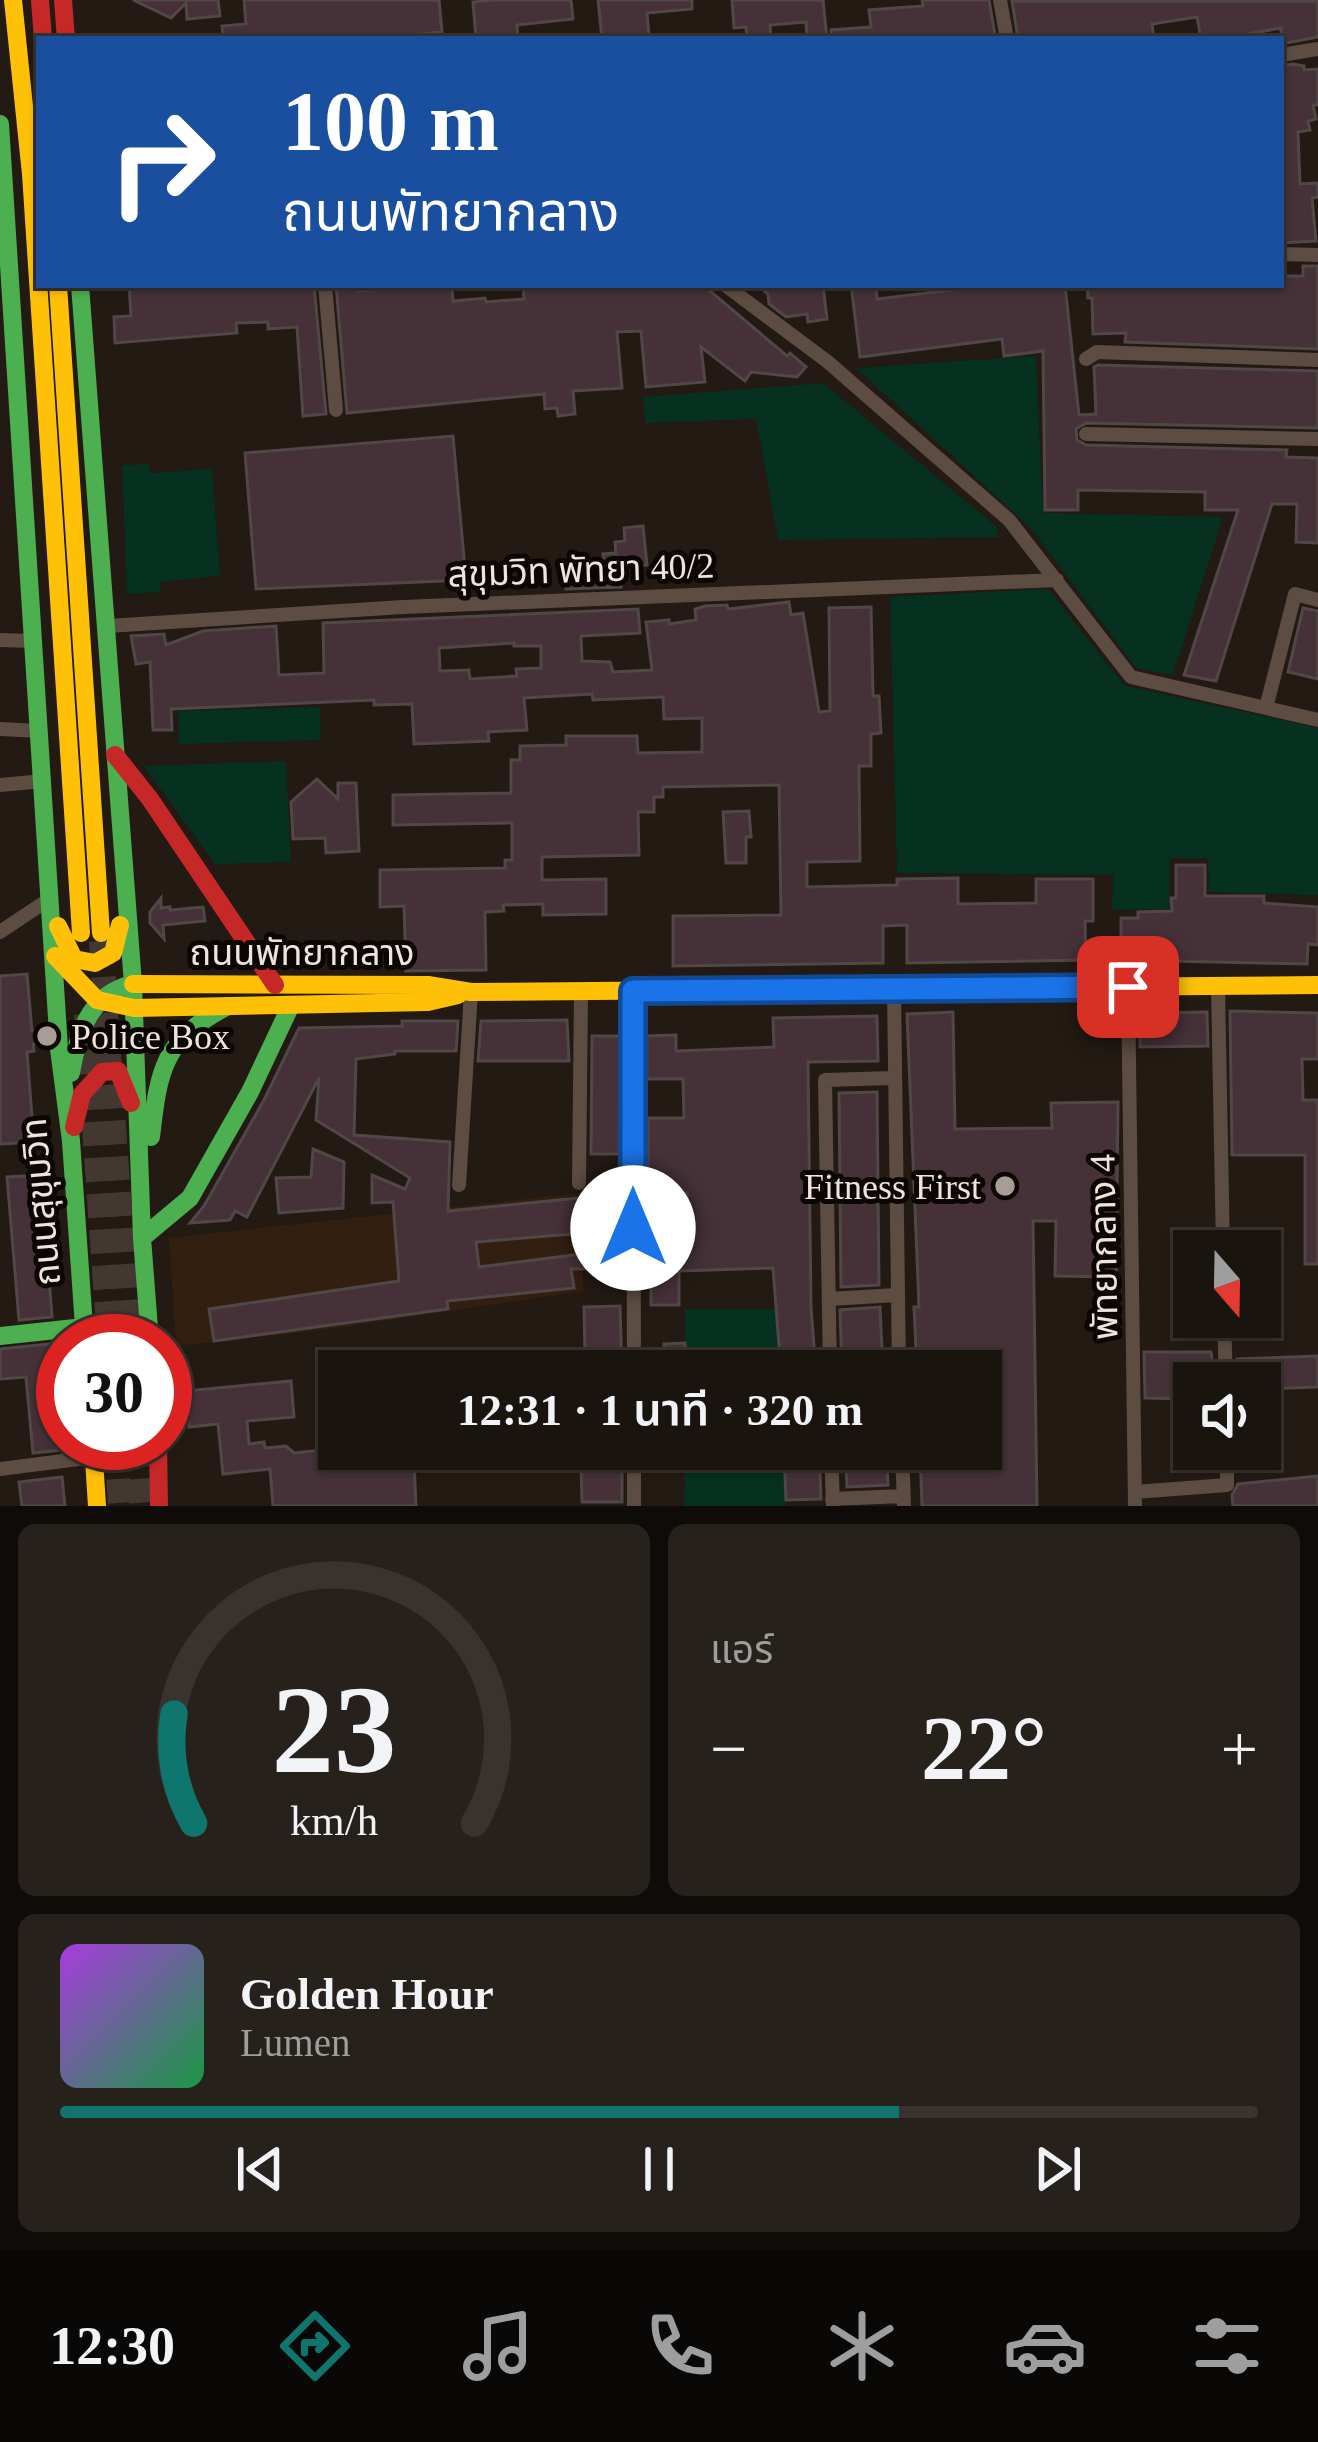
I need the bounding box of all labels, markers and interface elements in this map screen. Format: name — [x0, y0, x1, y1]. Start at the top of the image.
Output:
text: 100 m — [282, 75, 499, 168]
icon: right — [84, 84, 240, 240]
text: ถนนพัทยากลาง — [282, 182, 619, 242]
street label: สุขุมวิท พัทยา 40/2 — [447, 545, 715, 596]
street label: ถนนพัทยากลาง — [190, 933, 414, 973]
pin — [1077, 936, 1179, 1038]
icon: arrive — [1095, 954, 1161, 1020]
place label: Police Box — [71, 1017, 230, 1057]
marker: Police Box — [34, 1023, 60, 1049]
street label: ถนนสุขุมวิท — [14, 1116, 69, 1287]
street label: พัทยากลาง 4 — [1082, 1154, 1126, 1340]
position arrow — [570, 1165, 696, 1291]
place label: Fitness First — [804, 1167, 981, 1207]
marker: Fitness First — [992, 1173, 1018, 1199]
north arrow — [1173, 1230, 1281, 1338]
map controls — [1173, 1230, 1281, 1470]
speed limit sign: 30 — [36, 1314, 192, 1470]
button: sound — [1173, 1362, 1281, 1470]
text: 12:31 · 1 นาที · 320 m — [457, 1385, 863, 1435]
text: แอร์ — [710, 1628, 773, 1671]
text: 23 — [272, 1661, 396, 1799]
text: 22° — [921, 1699, 1047, 1798]
text: − — [710, 1712, 747, 1785]
text: + — [1221, 1712, 1258, 1785]
text: km/h — [290, 1797, 378, 1844]
text: Golden Hour — [240, 1969, 494, 2019]
text: Lumen — [240, 2021, 350, 2064]
icon: previous — [227, 2136, 293, 2202]
icon: pause — [626, 2136, 692, 2202]
icon: next — [1025, 2136, 1091, 2202]
icon: directions — [273, 2304, 357, 2388]
icon: music — [456, 2304, 540, 2388]
icon: phone — [638, 2304, 722, 2388]
icon: climate — [820, 2304, 904, 2388]
icon: car — [1003, 2304, 1087, 2388]
icon: filters — [1185, 2304, 1269, 2388]
text: 12:30 — [49, 2316, 175, 2376]

